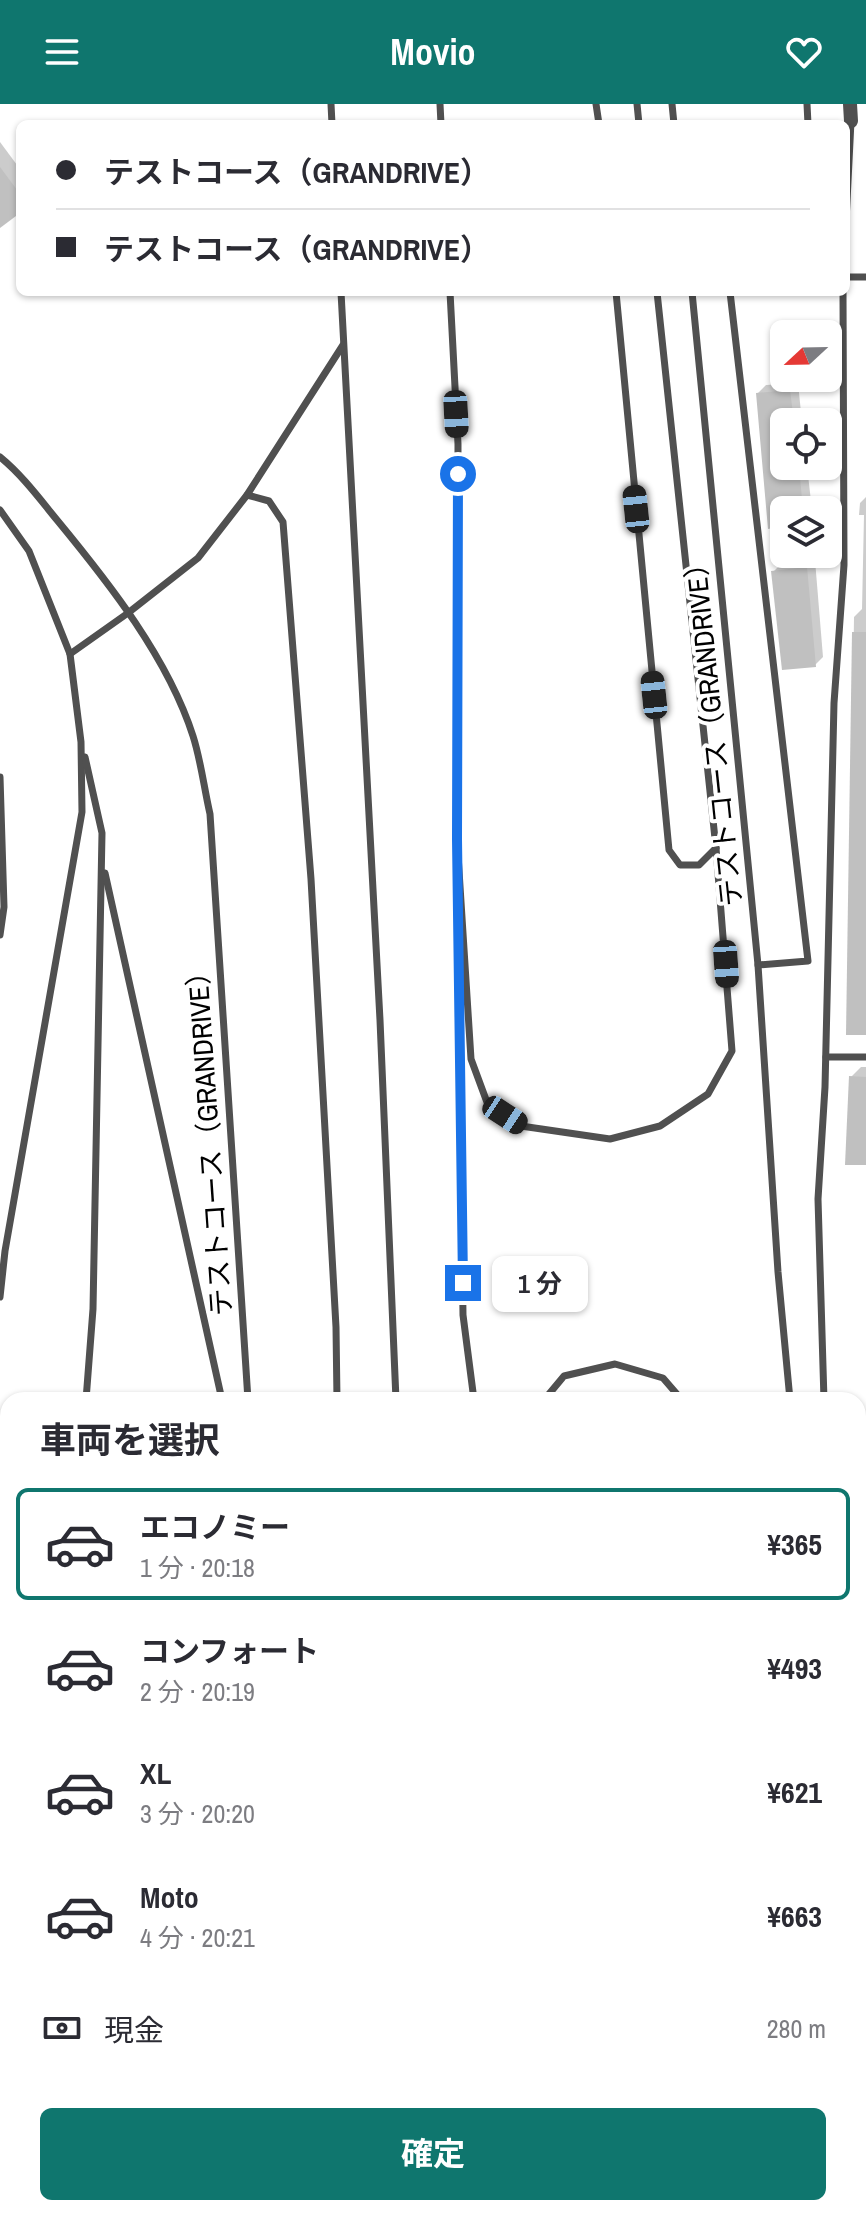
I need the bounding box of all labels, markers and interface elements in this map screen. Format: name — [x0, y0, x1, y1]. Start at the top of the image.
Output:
text: Movio — [390, 28, 476, 76]
icon: menu — [40, 30, 84, 74]
icon: heart — [782, 30, 826, 74]
text: テストコース（GRANDRIVE） — [104, 152, 490, 192]
text: テストコース（GRANDRIVE） — [104, 229, 490, 269]
north arrow — [770, 320, 842, 392]
map controls — [770, 320, 842, 568]
car — [443, 389, 469, 439]
button: locate — [770, 408, 842, 480]
route start — [440, 456, 476, 492]
car — [622, 484, 650, 534]
button: layers — [770, 496, 842, 568]
street label: テストコース（GRANDRIVE） — [675, 547, 751, 909]
car — [640, 670, 668, 720]
car — [712, 939, 740, 989]
street label: テストコース（GRANDRIVE） — [178, 957, 240, 1317]
car — [478, 1092, 532, 1138]
callout: 1 分 — [491, 1255, 587, 1311]
route end — [445, 1265, 481, 1301]
text: 1 分 — [518, 1266, 562, 1301]
text: 車両を選択 — [40, 1416, 220, 1464]
text: エコノミー — [140, 1507, 290, 1547]
icon: car — [44, 1508, 116, 1580]
text: ¥365 — [767, 1524, 822, 1564]
text: 1 分 · 20:18 — [140, 1550, 255, 1585]
text: コンフォート — [140, 1631, 319, 1671]
icon: car — [44, 1632, 116, 1704]
text: ¥493 — [767, 1648, 822, 1688]
text: 2 分 · 20:19 — [140, 1674, 255, 1709]
text: XL — [140, 1753, 171, 1793]
icon: car — [44, 1756, 116, 1828]
text: ¥621 — [767, 1772, 822, 1812]
text: 3 分 · 20:20 — [140, 1796, 255, 1831]
text: Moto — [140, 1877, 199, 1917]
icon: car — [44, 1880, 116, 1952]
text: ¥663 — [767, 1896, 822, 1936]
text: 4 分 · 20:21 — [140, 1920, 255, 1955]
icon: cash — [40, 2006, 84, 2050]
text: 現金 — [104, 2010, 164, 2050]
text: 280 m — [767, 2011, 826, 2046]
button: 確定 — [40, 2108, 826, 2200]

